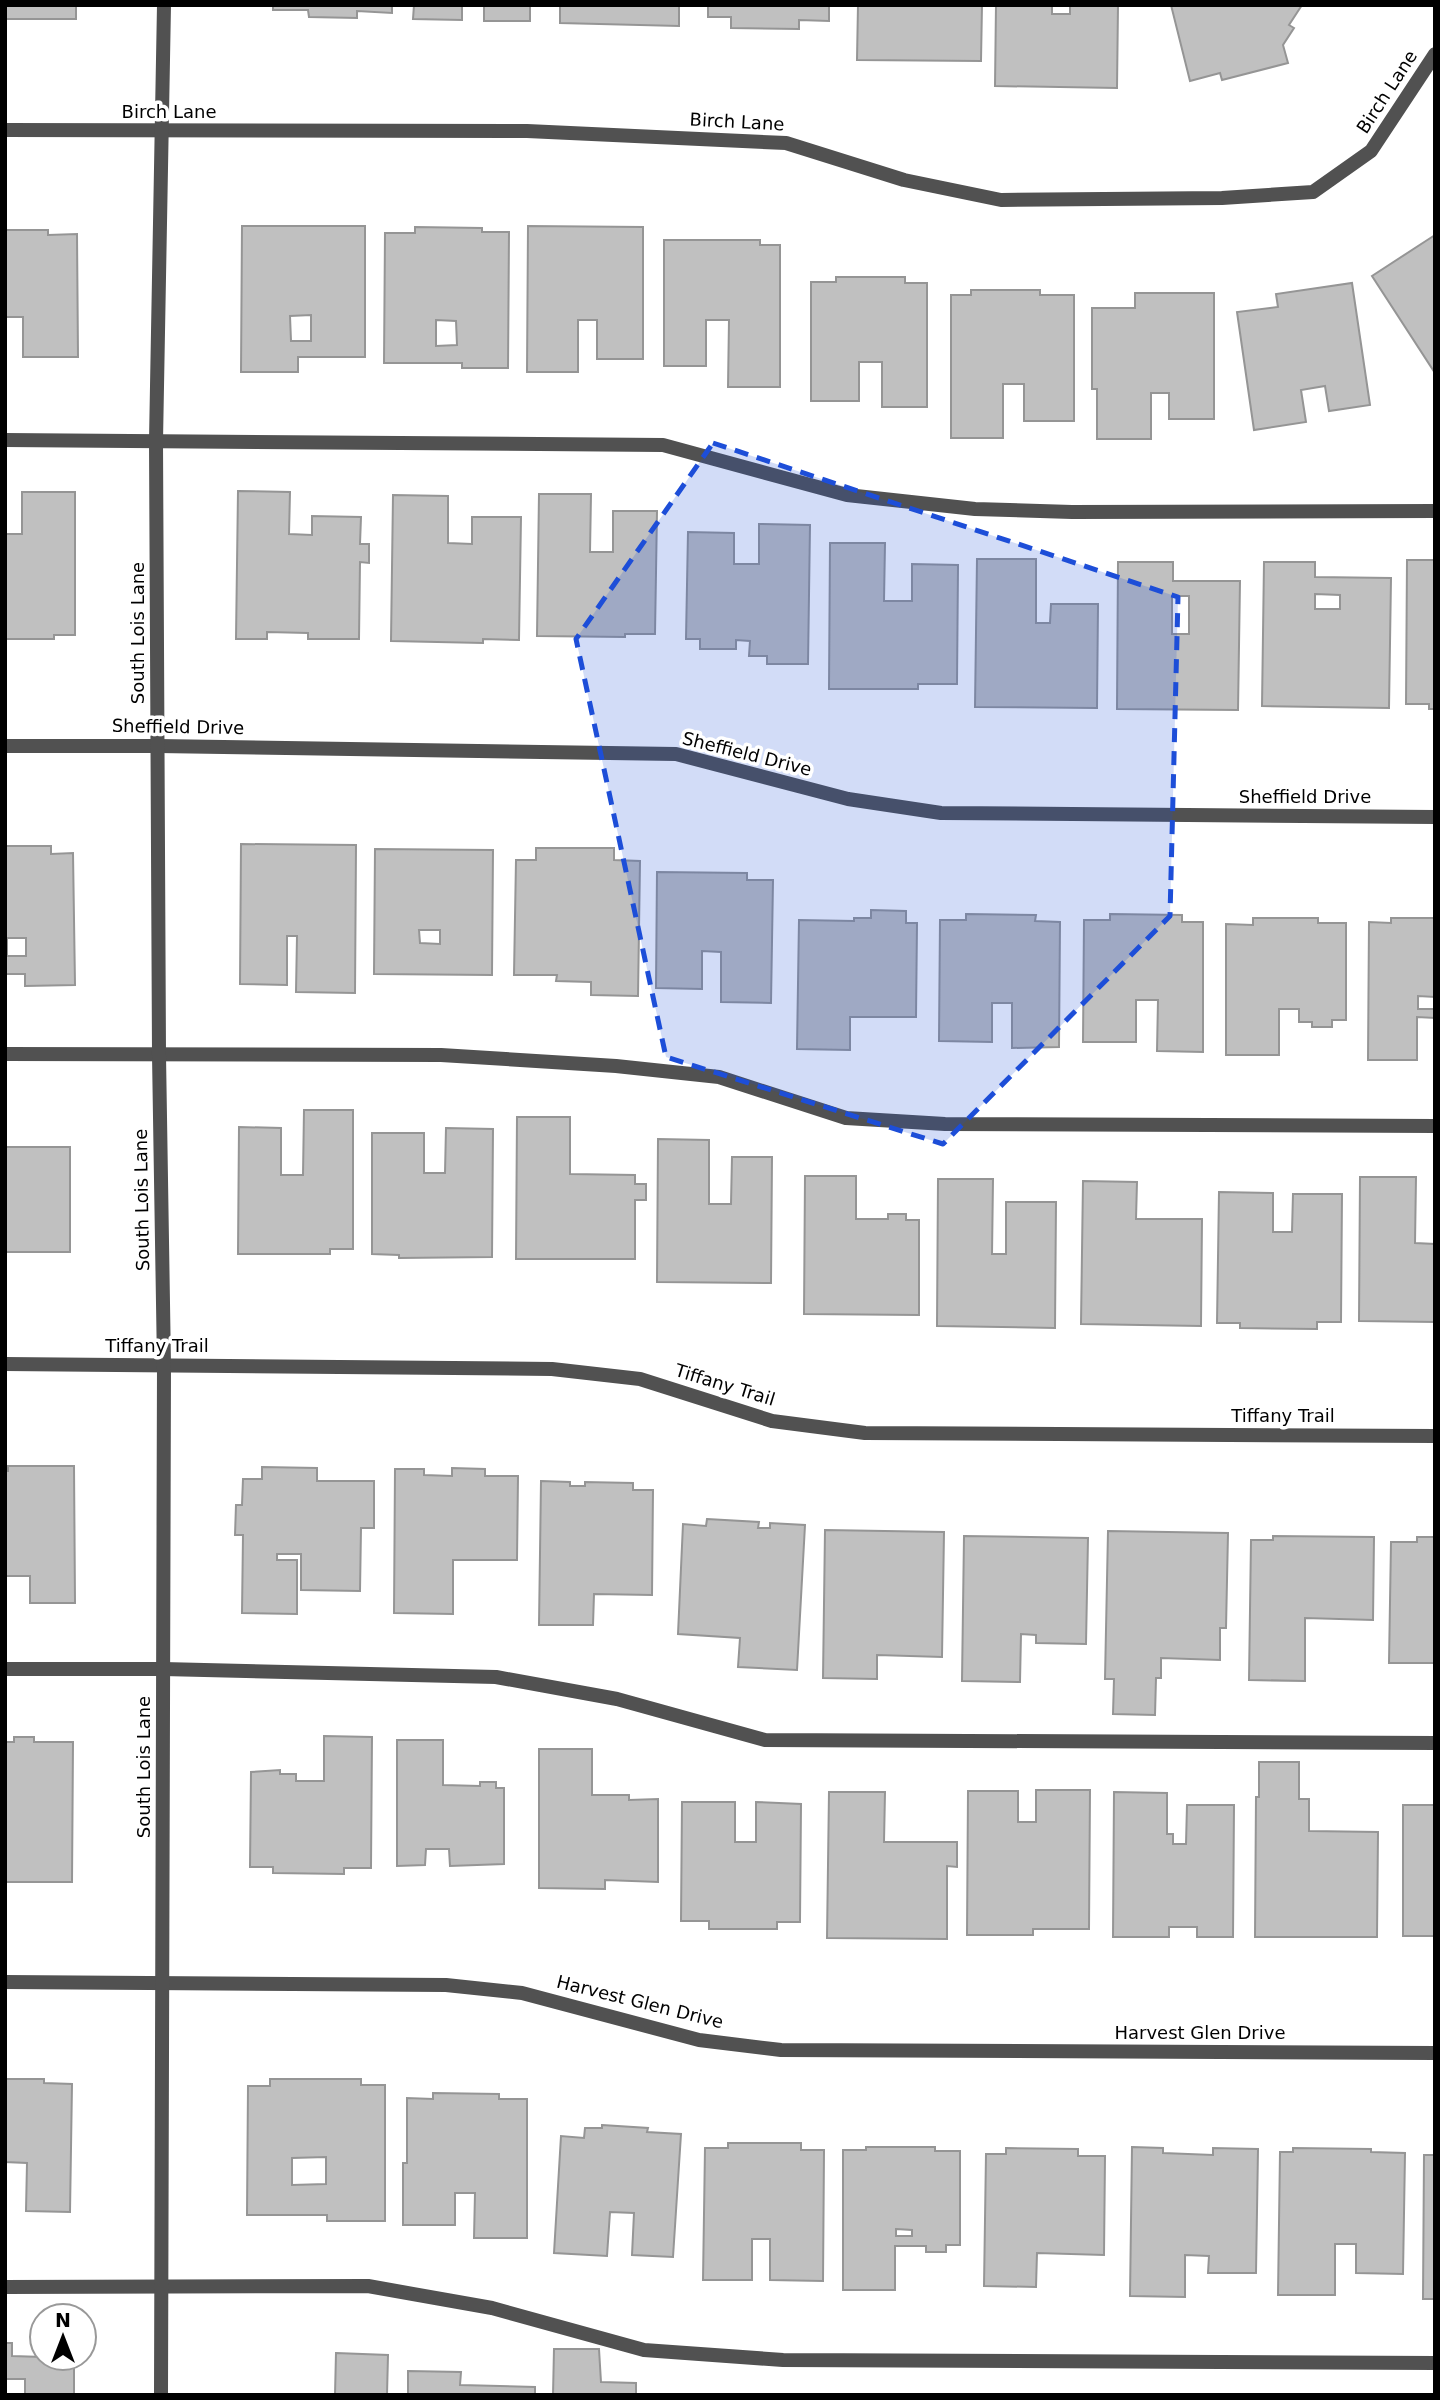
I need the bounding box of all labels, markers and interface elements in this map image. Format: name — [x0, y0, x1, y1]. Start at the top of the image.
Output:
street label: Birch Lane — [1352, 46, 1421, 137]
street label: Birch Lane — [122, 101, 216, 122]
street label: Birch Lane — [689, 109, 785, 134]
street label: South Lois Lane — [127, 562, 148, 704]
street label: Sheffield Drive — [112, 715, 244, 738]
street label: Sheffield Drive — [680, 727, 814, 780]
street label: Sheffield Drive — [1239, 786, 1371, 807]
street label: South Lois Lane — [130, 1129, 153, 1271]
street label: Tiffany Trail — [104, 1335, 209, 1356]
street label: Tiffany Trail — [672, 1359, 778, 1410]
street label: Tiffany Trail — [1230, 1405, 1335, 1426]
street label: South Lois Lane — [133, 1696, 154, 1838]
street label: Harvest Glen Drive — [555, 1971, 726, 2032]
street label: Harvest Glen Drive — [1115, 2022, 1286, 2043]
north arrow — [28, 2302, 98, 2372]
text: N — [55, 2309, 71, 2331]

